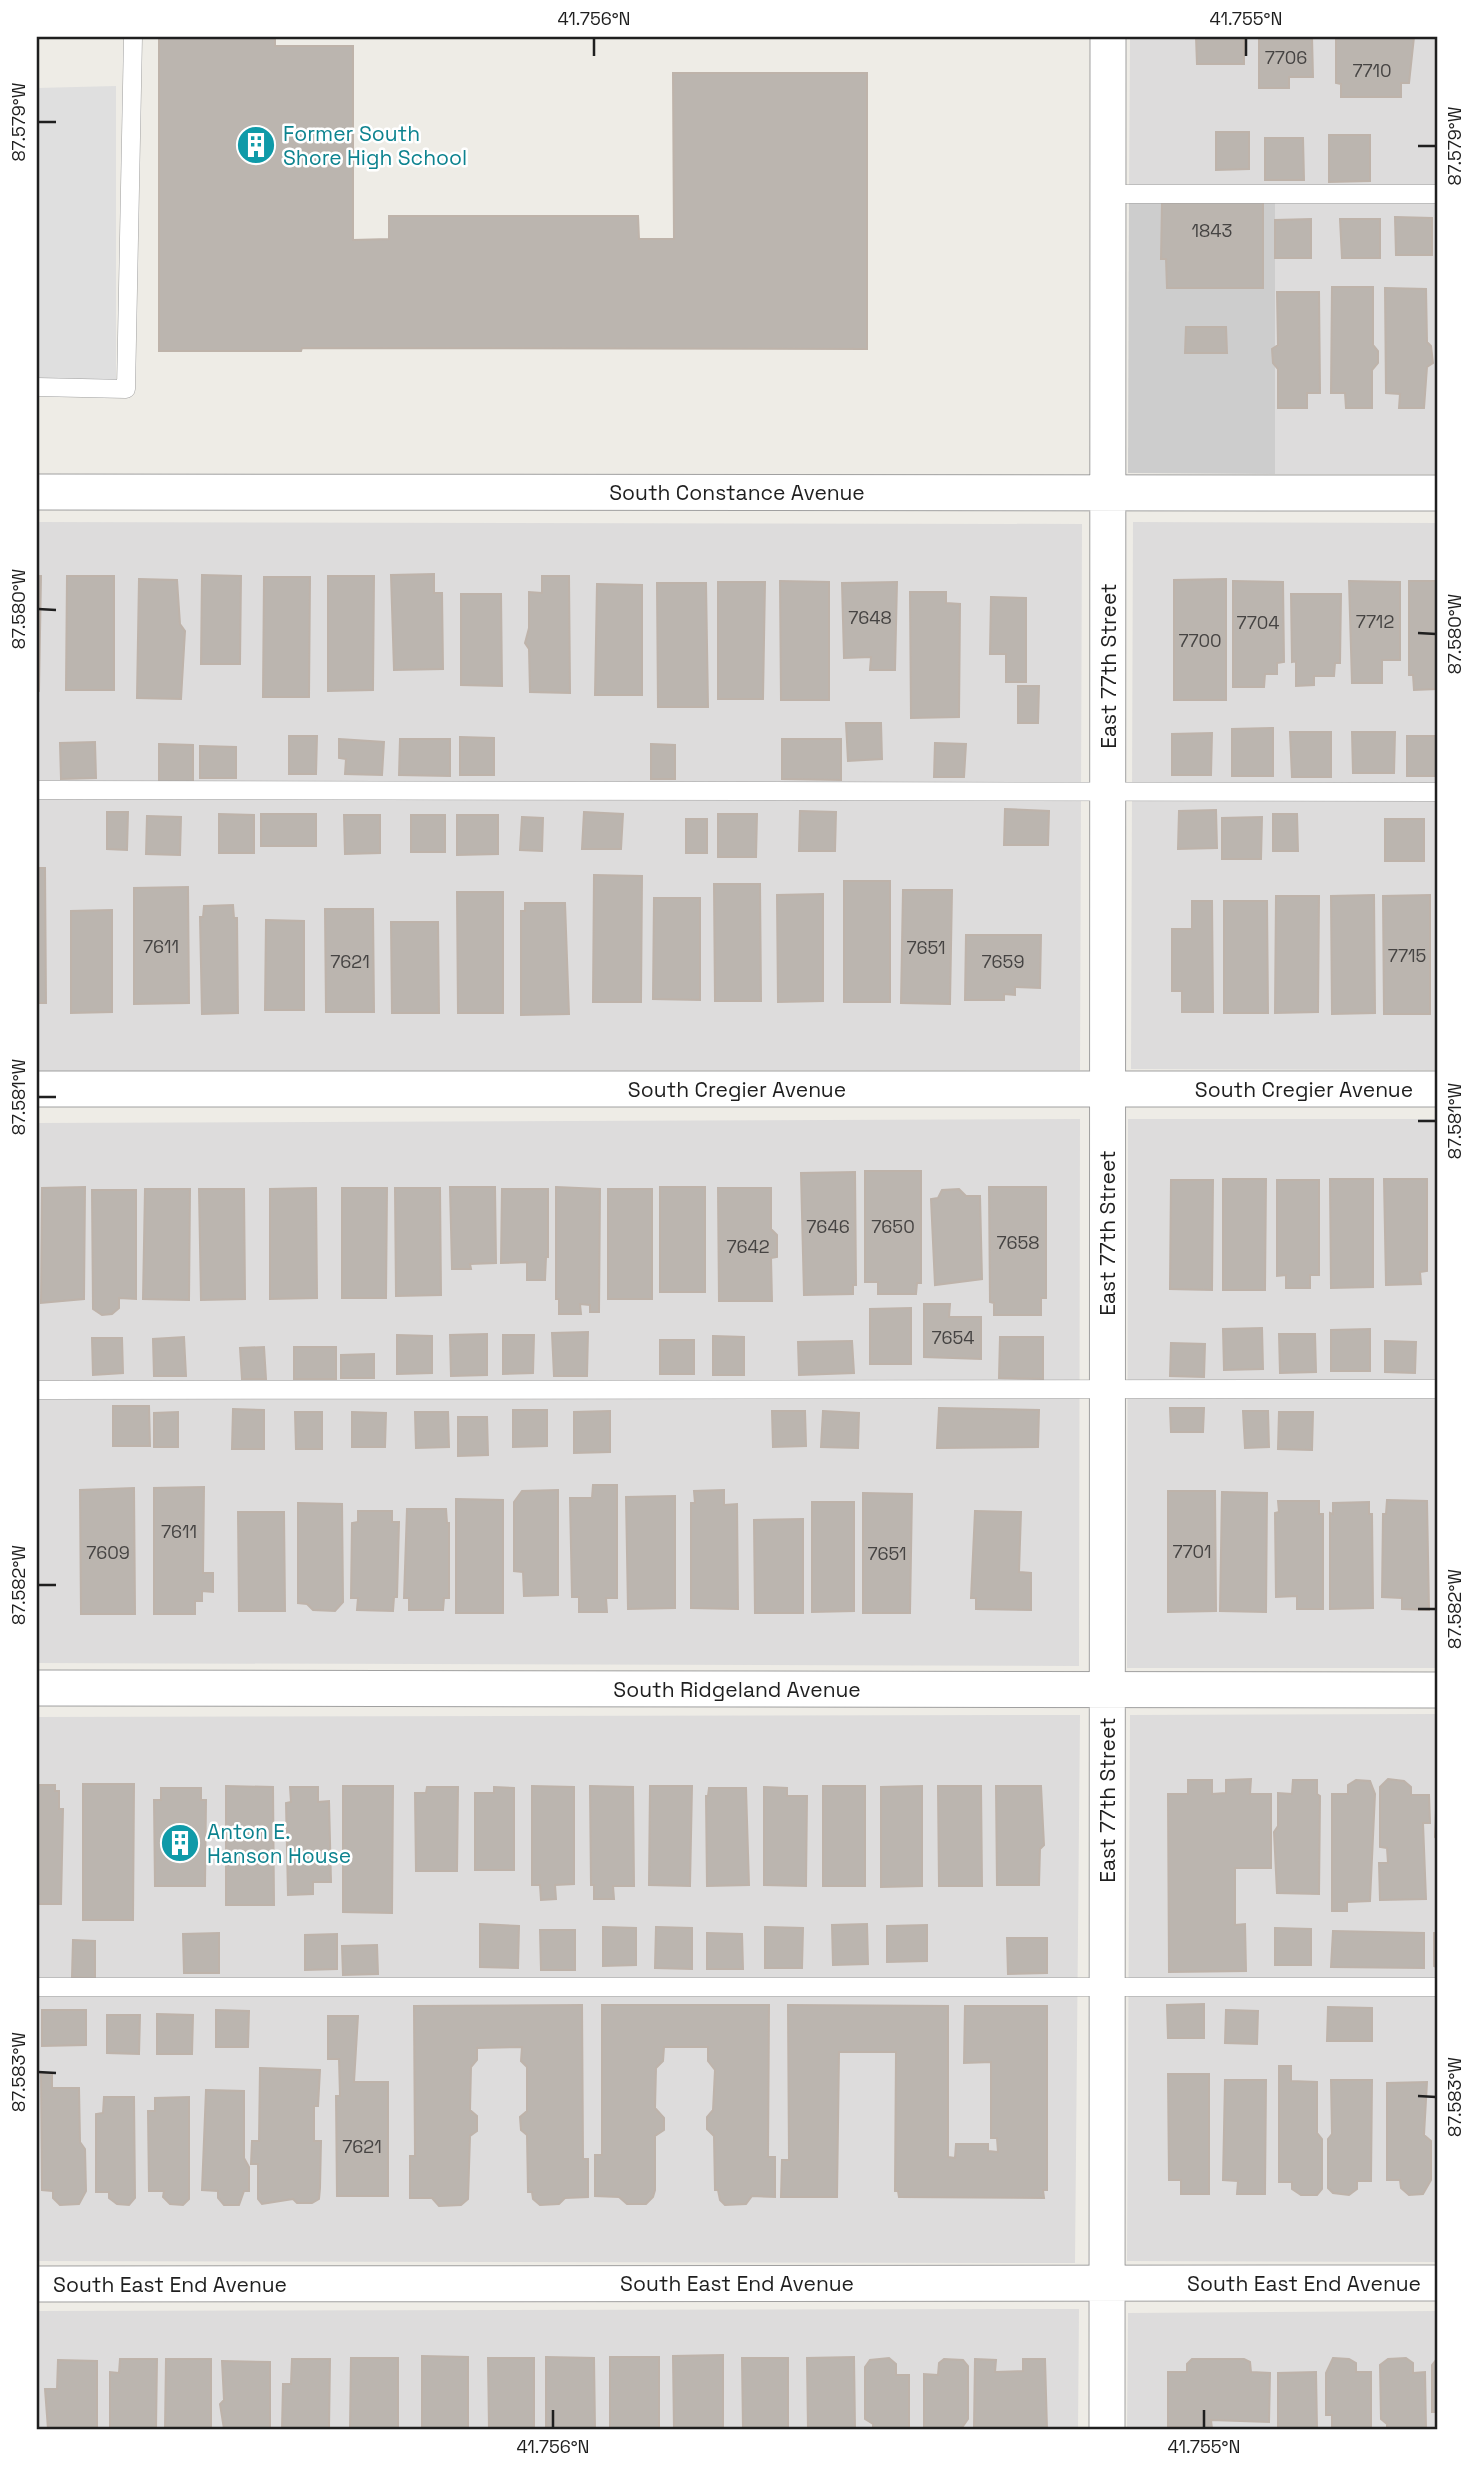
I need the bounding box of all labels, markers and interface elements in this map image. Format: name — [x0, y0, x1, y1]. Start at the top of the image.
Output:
text: 41.756°N — [557, 7, 631, 30]
text: 41.755°N — [1210, 7, 1282, 30]
house number: 7706 — [1265, 46, 1307, 69]
house number: 7710 — [1352, 59, 1392, 82]
text: 87.579°W — [7, 82, 30, 161]
text: 87.579°W — [1443, 106, 1466, 185]
place label: Former South Shore High School — [283, 120, 467, 171]
building icon: Former South Shore High School — [235, 124, 277, 166]
house number: 1843 — [1192, 219, 1232, 242]
street label: South Constance Avenue — [609, 479, 865, 506]
text: 87.580°W — [7, 568, 30, 649]
street label: East 77th Street — [1095, 583, 1122, 749]
text: 87.580°W — [1443, 593, 1466, 674]
house number: 7648 — [848, 606, 892, 629]
house number: 7712 — [1356, 610, 1394, 633]
house number: 7704 — [1237, 611, 1279, 634]
house number: 7700 — [1178, 629, 1222, 652]
house number: 7611 — [143, 935, 179, 958]
house number: 7651 — [906, 936, 946, 959]
house number: 7715 — [1388, 944, 1426, 967]
house number: 7621 — [330, 950, 370, 973]
house number: 7659 — [982, 950, 1024, 973]
text: 87.581°W — [7, 1058, 30, 1135]
street label: South Cregier Avenue — [628, 1076, 846, 1103]
street label: South Cregier Avenue — [1195, 1076, 1413, 1103]
text: 87.581°W — [1443, 1082, 1466, 1159]
street label: East 77th Street — [1094, 1150, 1121, 1316]
house number: 7646 — [806, 1215, 850, 1238]
house number: 7650 — [871, 1215, 915, 1238]
house number: 7658 — [996, 1231, 1040, 1254]
house number: 7642 — [726, 1235, 770, 1258]
house number: 7654 — [931, 1326, 975, 1349]
house number: 7611 — [161, 1520, 197, 1543]
house number: 7701 — [1172, 1540, 1212, 1563]
house number: 7609 — [86, 1541, 130, 1564]
house number: 7651 — [867, 1542, 907, 1565]
text: 87.582°W — [7, 1545, 30, 1625]
text: 87.582°W — [1443, 1569, 1466, 1649]
street label: South Ridgeland Avenue — [613, 1676, 861, 1703]
street label: East 77th Street — [1094, 1717, 1121, 1883]
place label: Anton E. Hanson House — [207, 1818, 351, 1869]
building icon: Anton E. Hanson House — [159, 1822, 201, 1864]
text: 87.583°W — [7, 2032, 30, 2112]
text: 87.583°W — [1443, 2057, 1466, 2137]
house number: 7621 — [342, 2135, 382, 2158]
street label: South East End Avenue — [620, 2270, 854, 2297]
street label: South East End Avenue — [1187, 2270, 1421, 2297]
street label: South East End Avenue — [53, 2271, 287, 2298]
text: 41.756°N — [516, 2435, 590, 2458]
text: 41.755°N — [1168, 2435, 1240, 2458]

